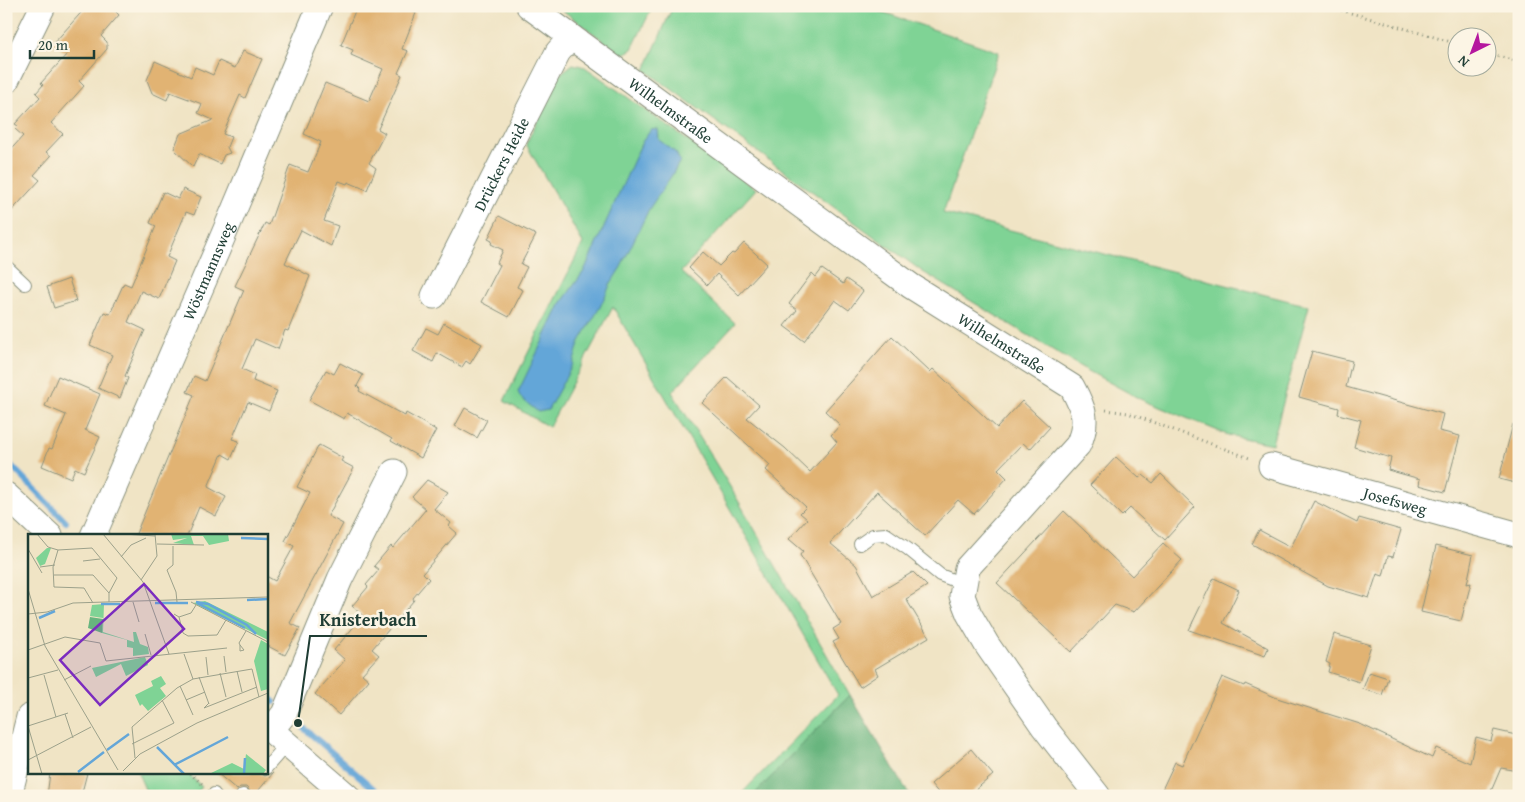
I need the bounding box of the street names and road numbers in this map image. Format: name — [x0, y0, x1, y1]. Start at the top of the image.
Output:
street label: Wilhelmstraße — [624, 71, 718, 149]
street label: Drückers Heide — [467, 113, 535, 215]
street label: Wöstmannsweg — [176, 218, 240, 324]
street label: Wilhelmstraße — [953, 306, 1051, 380]
street label: Josefsweg — [1359, 480, 1430, 521]

